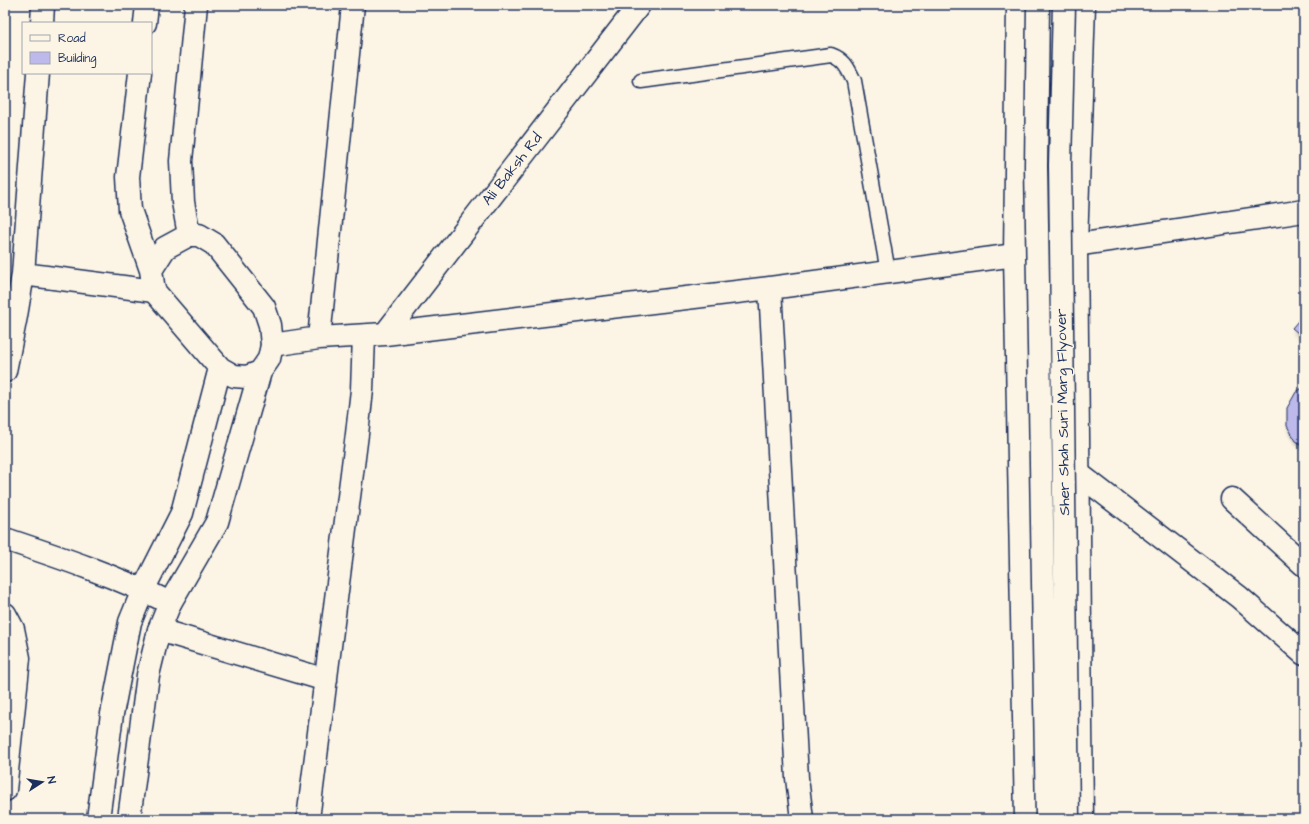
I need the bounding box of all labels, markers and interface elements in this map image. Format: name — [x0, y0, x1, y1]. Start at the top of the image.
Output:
legend — [22, 22, 152, 74]
text: Road — [58, 30, 86, 47]
text: Building — [58, 50, 96, 68]
street label: Ali Baksh Rd — [477, 128, 547, 210]
street label: Sher Shah Suri Marg Flyover — [1051, 308, 1076, 516]
north arrow — [22, 762, 62, 802]
text: N — [43, 775, 59, 785]

